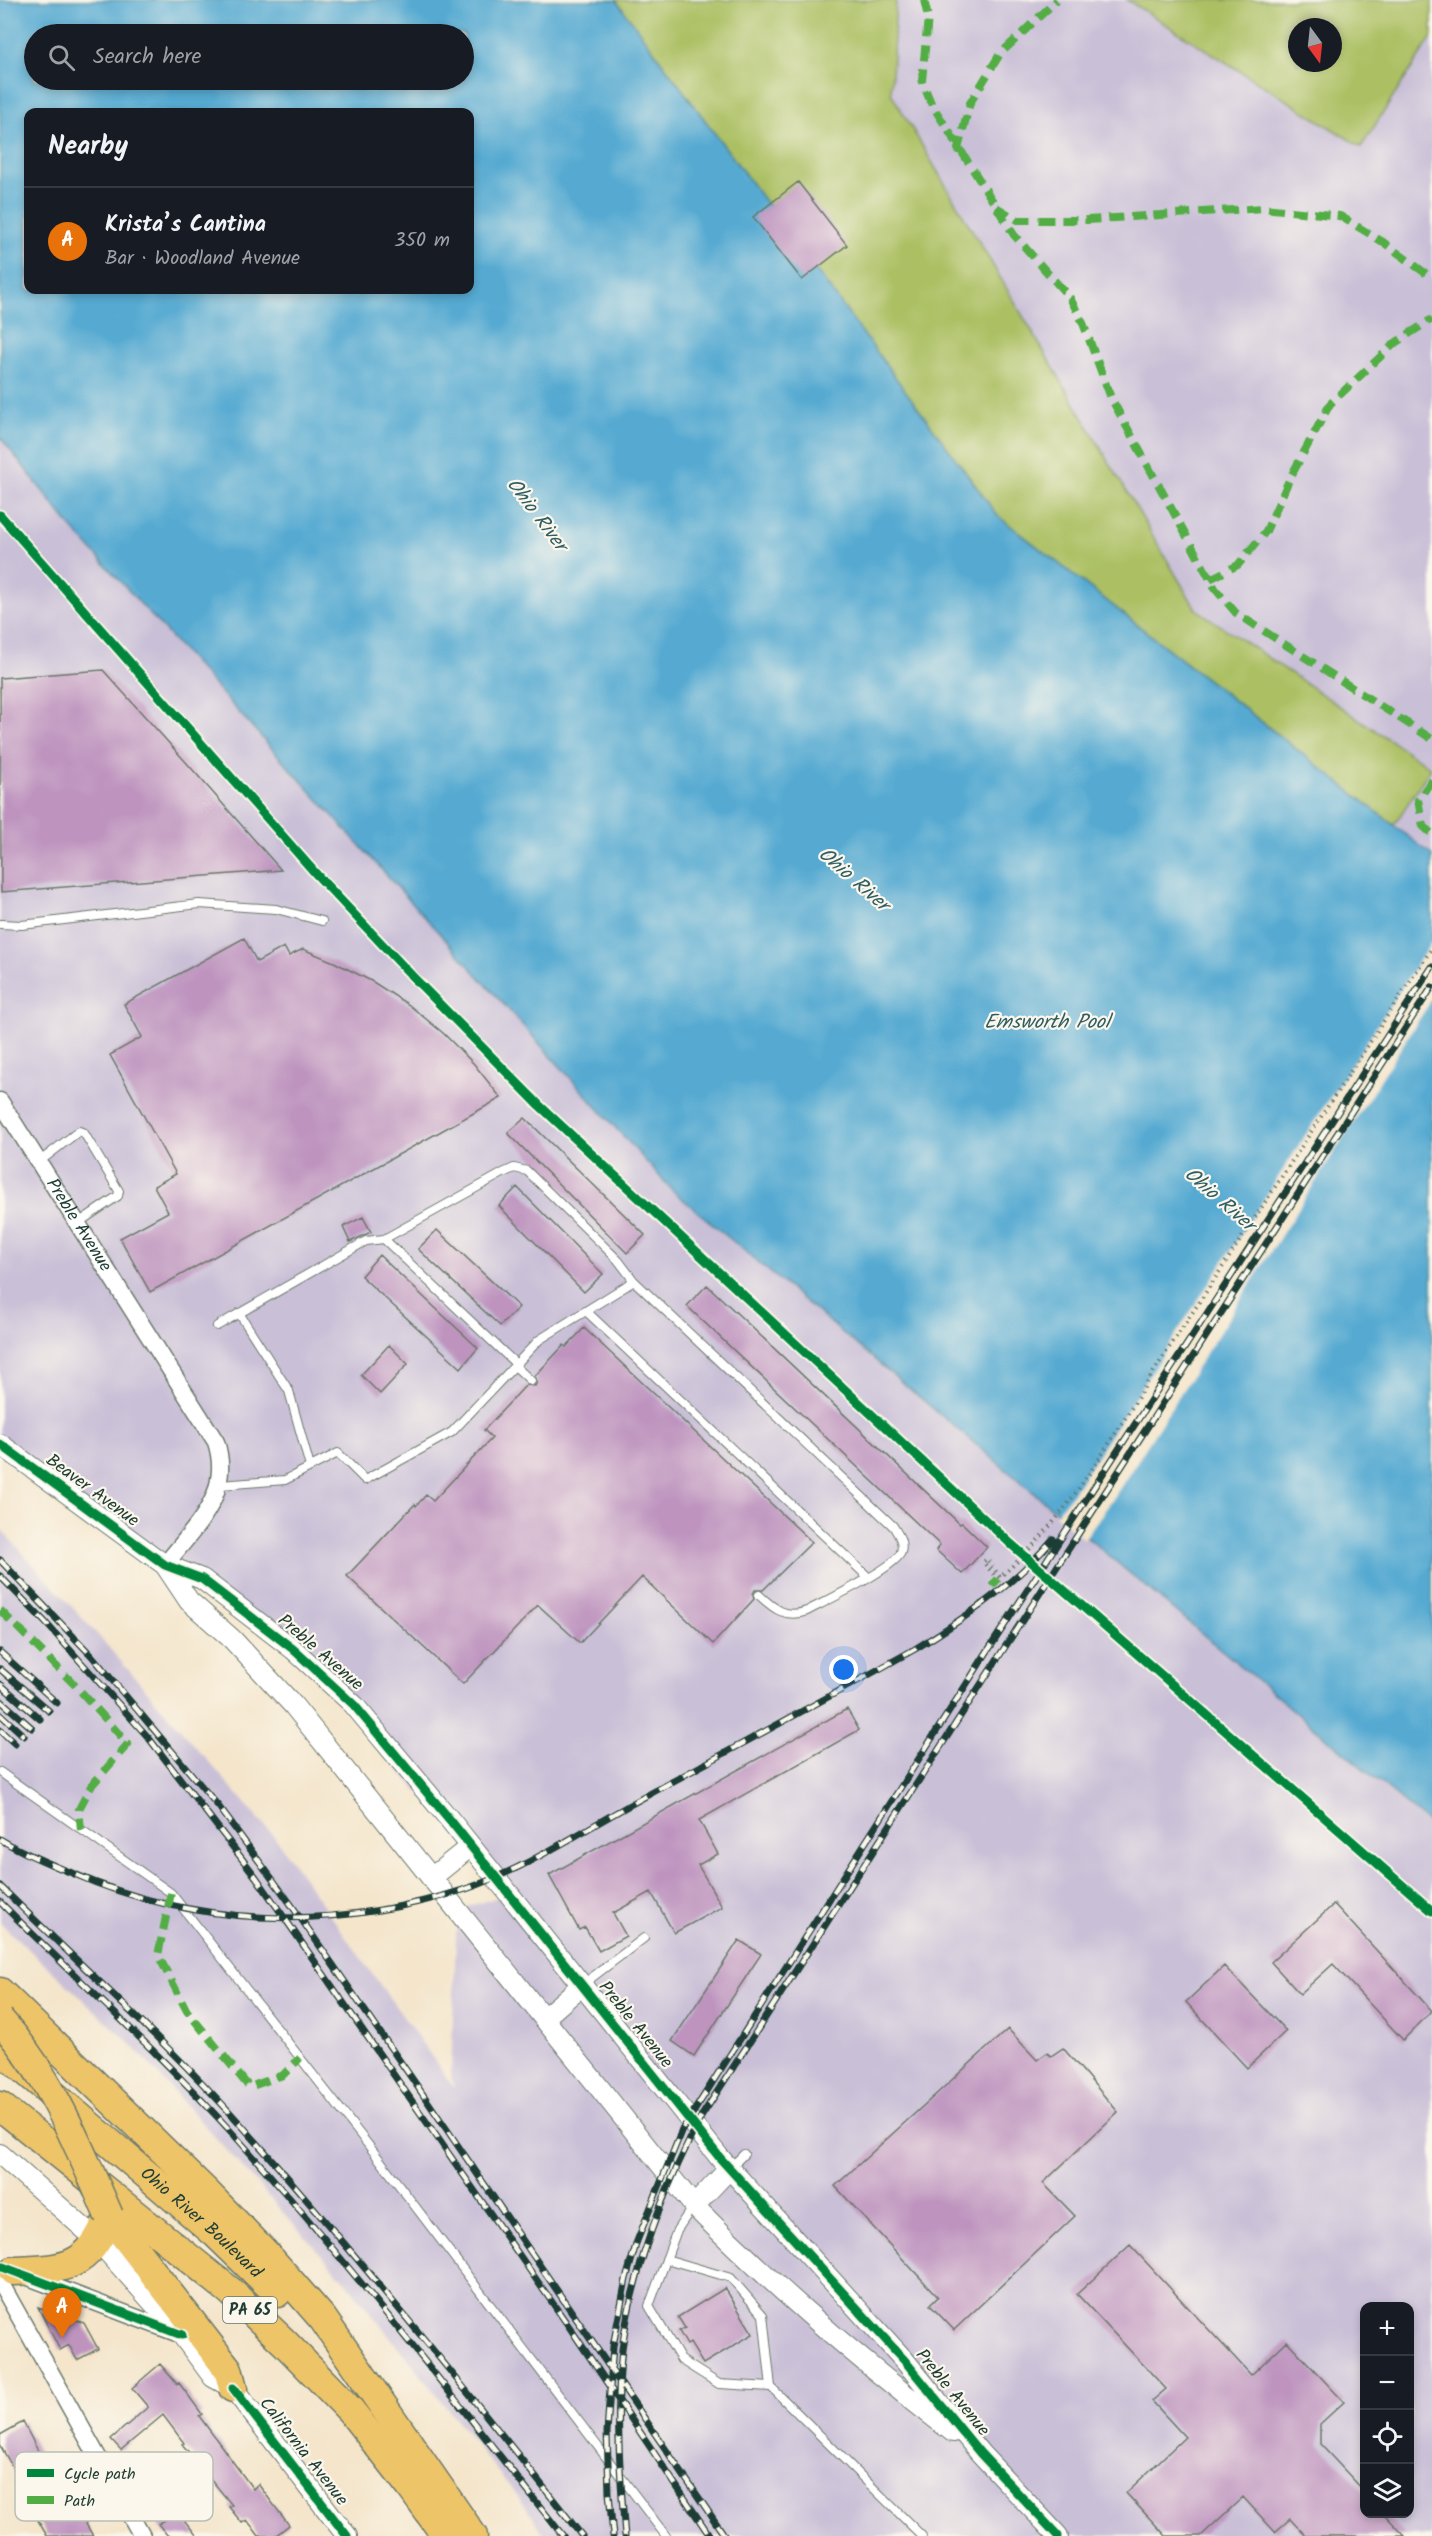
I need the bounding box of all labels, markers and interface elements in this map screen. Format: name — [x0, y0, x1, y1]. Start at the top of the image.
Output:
north arrow — [1288, 18, 1342, 72]
search box — [24, 24, 474, 90]
text: Search here — [93, 40, 201, 75]
icon: search — [45, 41, 78, 74]
text: Nearby — [48, 126, 128, 168]
text: Krista’s Cantina — [105, 208, 266, 243]
text: A — [61, 225, 74, 257]
text: 350 m — [394, 225, 450, 257]
text: Bar · Woodland Avenue — [105, 243, 300, 275]
water label: Ohio River — [498, 471, 577, 562]
water label: Ohio River — [810, 840, 899, 923]
water label: Emsworth Pool — [984, 1007, 1114, 1039]
water label: Ohio River — [1176, 1160, 1265, 1243]
street label: Preble Avenue — [38, 1173, 119, 1278]
street label: Beaver Avenue — [39, 1447, 145, 1535]
street label: Preble Avenue — [270, 1607, 370, 1699]
your location — [829, 1655, 858, 1684]
street label: Preble Avenue — [590, 1975, 680, 2075]
street label: Ohio River Boulevard — [133, 2160, 270, 2287]
pin: A — [42, 2288, 82, 2338]
road number: PA 65 — [223, 2297, 277, 2323]
map controls — [1360, 2302, 1414, 2518]
button: + — [1360, 2302, 1414, 2356]
street label: Preble Avenue — [907, 2343, 997, 2443]
button: − — [1360, 2356, 1414, 2410]
street label: California Avenue — [251, 2391, 355, 2513]
button: locate — [1360, 2410, 1414, 2464]
legend — [15, 2452, 213, 2521]
text: Cycle path — [64, 2462, 136, 2487]
button: layers — [1360, 2464, 1414, 2518]
text: Path — [64, 2489, 95, 2514]

